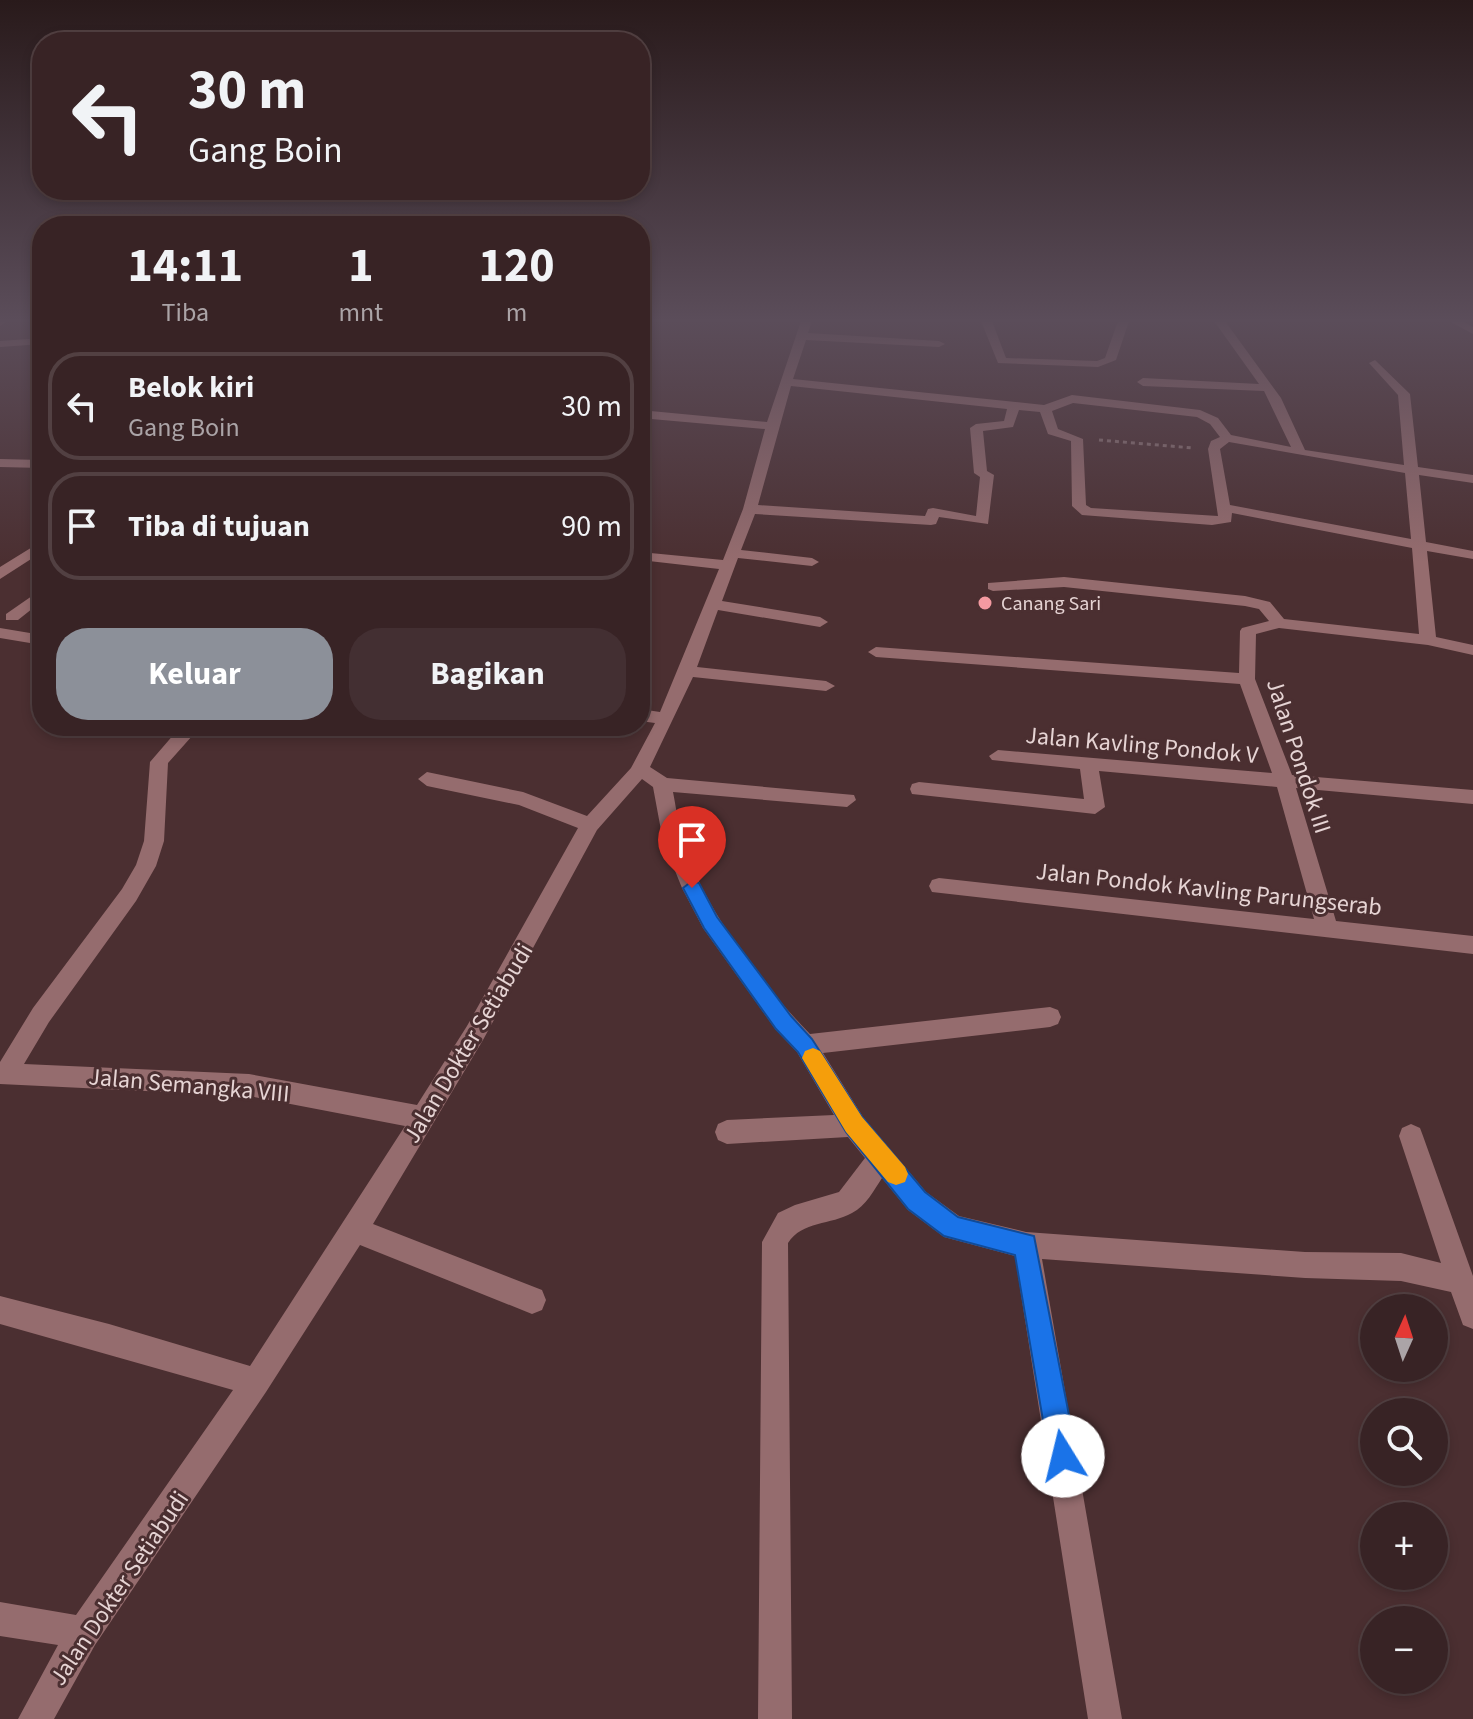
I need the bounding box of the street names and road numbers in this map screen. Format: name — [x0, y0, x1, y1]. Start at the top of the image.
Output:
street label: Jalan Pondok III — [1257, 674, 1340, 838]
street label: Jalan Kavling Pondok V — [1024, 718, 1260, 773]
street label: Jalan Pondok Kavling Parungserab — [1034, 854, 1384, 925]
street label: Jalan Dokter Setiabudi — [395, 937, 542, 1150]
street label: Jalan Semangka VIII — [87, 1059, 291, 1112]
street label: Jalan Dokter Setiabudi — [41, 1484, 198, 1693]

